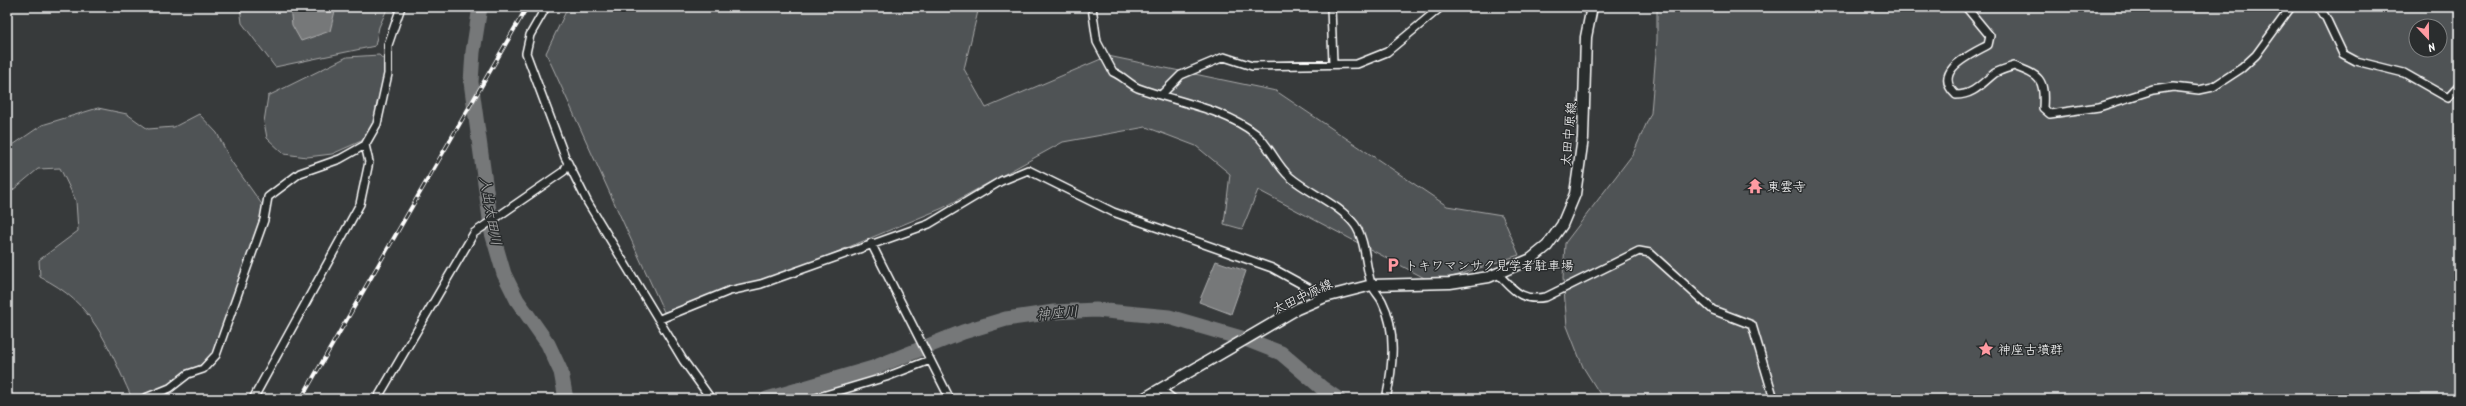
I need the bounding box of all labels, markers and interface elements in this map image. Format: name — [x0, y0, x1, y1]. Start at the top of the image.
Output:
north arrow — [2408, 18, 2448, 58]
text: N — [2425, 37, 2438, 56]
street label: 太田中原線 — [1556, 100, 1583, 167]
water label: 入出太田川 — [473, 175, 507, 248]
temple icon: 東雲寺 — [1746, 177, 1764, 195]
place label: 東雲寺 — [1767, 177, 1806, 198]
parking icon: トキワマンサク見学者駐車場 — [1384, 256, 1402, 274]
place label: トキワマンサク見学者駐車場 — [1405, 256, 1573, 277]
street label: 太田中原線 — [1269, 274, 1337, 321]
water label: 神座川 — [1035, 301, 1079, 327]
place icon: 神座古墳群 — [1977, 340, 1995, 358]
place label: 神座古墳群 — [1998, 340, 2063, 361]

